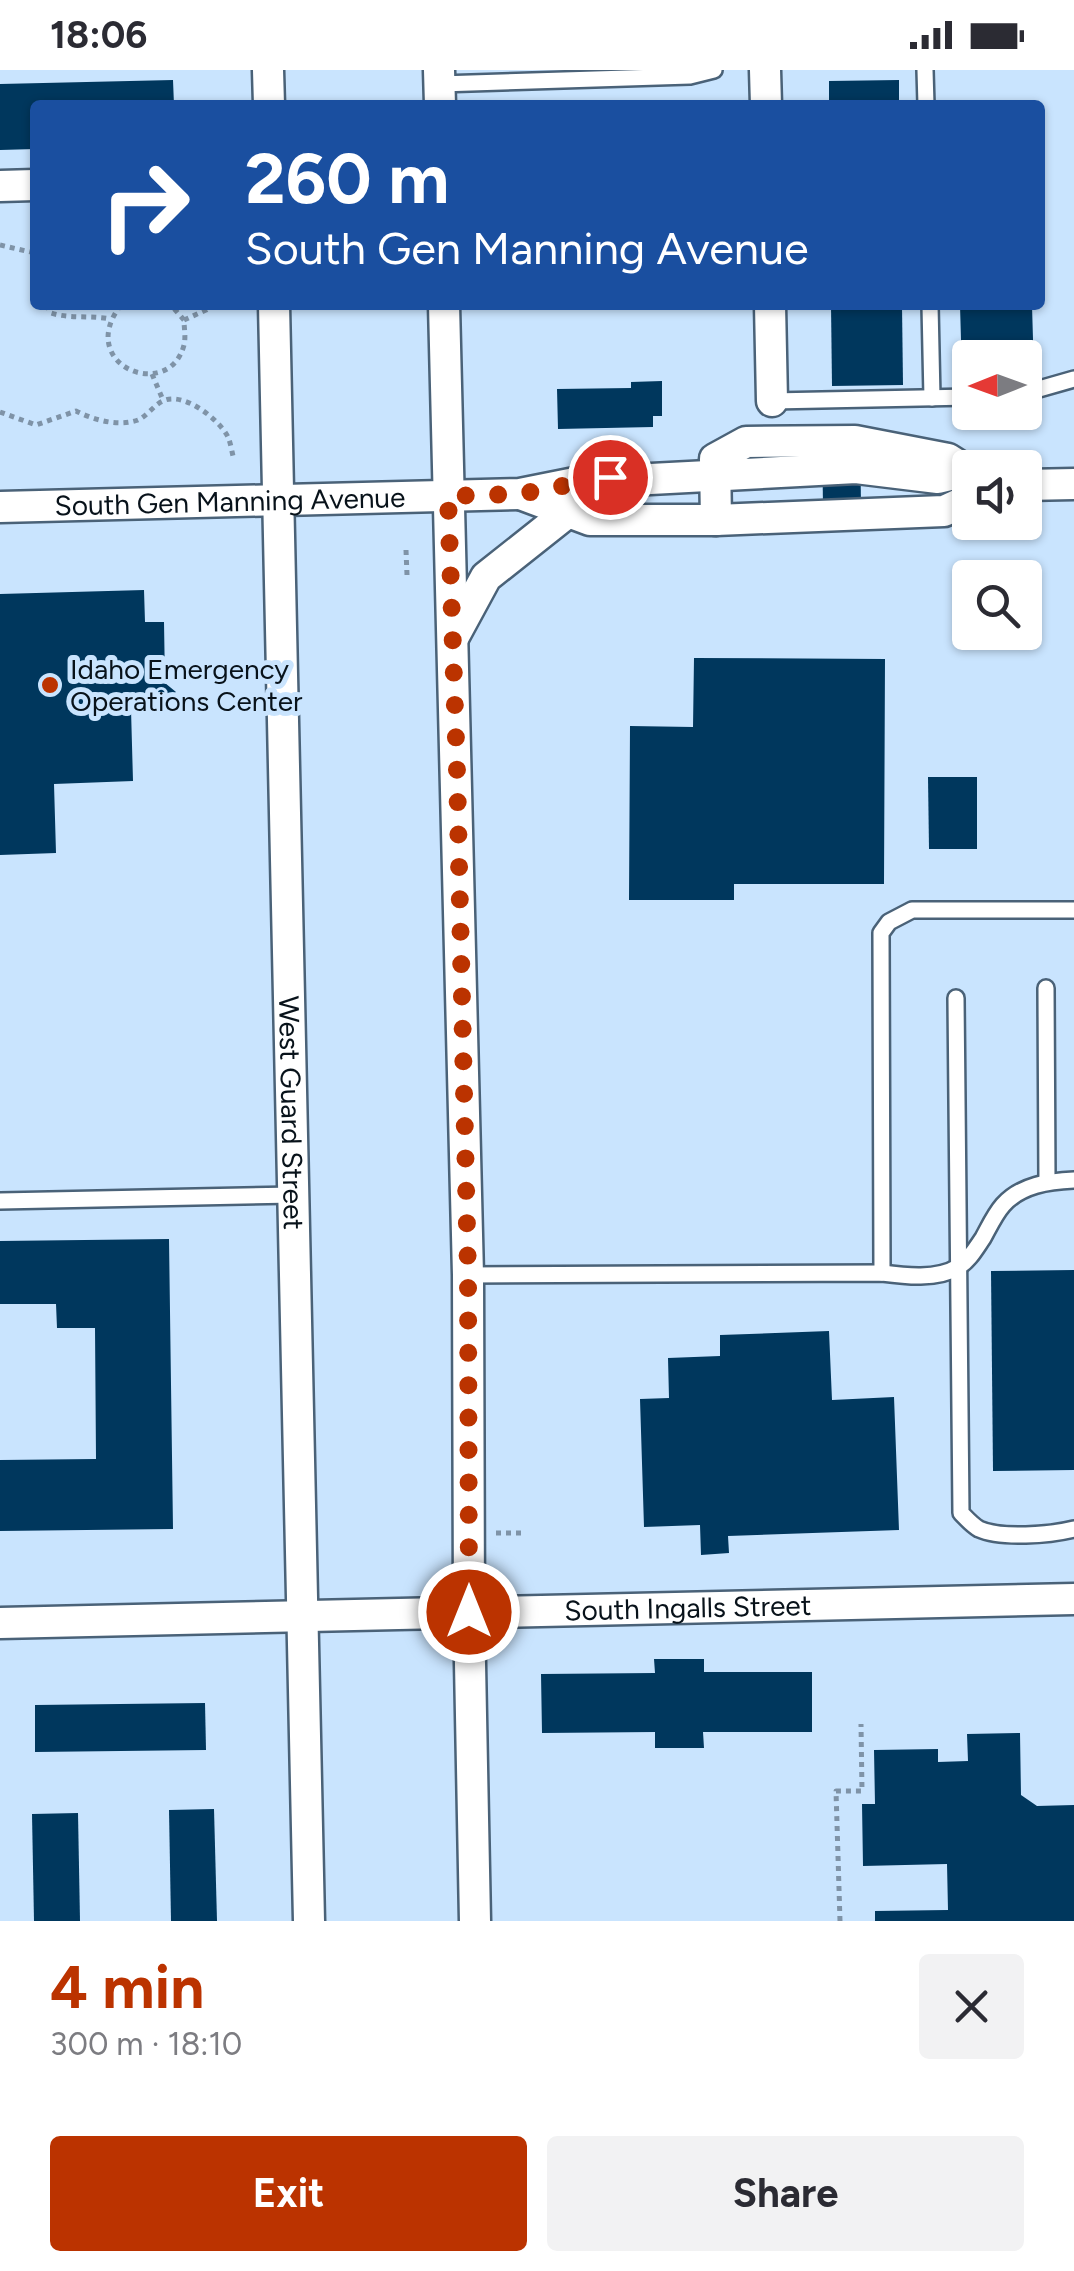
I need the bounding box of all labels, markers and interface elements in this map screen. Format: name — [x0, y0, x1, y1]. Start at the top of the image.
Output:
text: 18:06 — [50, 12, 147, 58]
text: 260 m — [245, 136, 449, 221]
icon: right — [80, 140, 210, 270]
text: South Gen Manning Avenue — [245, 221, 809, 275]
north arrow — [952, 340, 1042, 430]
map controls — [952, 340, 1042, 650]
pin — [568, 435, 653, 520]
icon: arrive — [583, 450, 638, 505]
button: sound — [952, 450, 1042, 540]
street label: South Gen Manning Avenue — [54, 480, 406, 523]
button: search — [952, 560, 1042, 650]
place label: Idaho Emergency Operations Center — [70, 652, 303, 718]
marker: Idaho Emergency Operations Center — [39, 674, 61, 696]
street label: West Guard Street — [272, 995, 311, 1230]
position arrow — [417, 1560, 521, 1664]
street label: South Ingalls Street — [564, 1588, 812, 1627]
text: 4 min — [50, 1951, 204, 2023]
button: close — [919, 1954, 1024, 2059]
text: 300 m · 18:10 — [50, 2025, 242, 2063]
button: Exit — [50, 2136, 527, 2251]
button: Share — [547, 2136, 1024, 2251]

